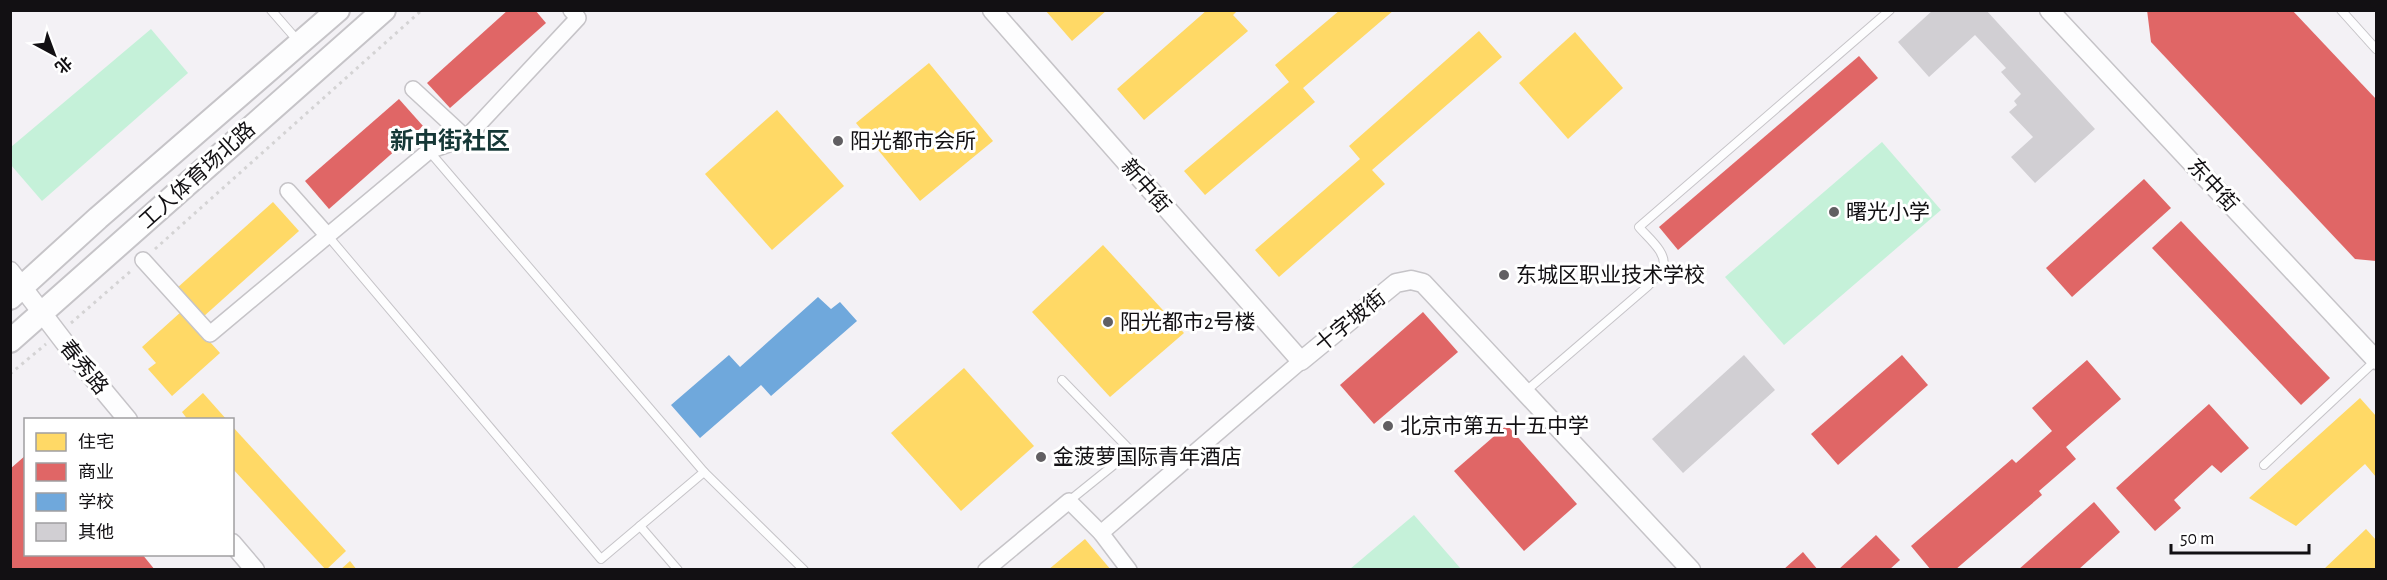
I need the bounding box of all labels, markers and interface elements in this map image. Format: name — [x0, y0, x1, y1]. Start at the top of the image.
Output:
north arrow — [24, 24, 84, 84]
text: 北 — [52, 53, 75, 77]
street label: 工人体育场北路 — [135, 118, 259, 232]
district label: 新中街社区 — [390, 128, 510, 154]
place label: 阳光都市会所 — [850, 130, 976, 152]
marker: 阳光都市会所 — [831, 134, 845, 148]
street label: 东中街 — [2183, 154, 2243, 216]
street label: 新中街 — [1117, 155, 1175, 217]
place label: 曙光小学 — [1846, 201, 1930, 223]
marker: 曙光小学 — [1827, 205, 1841, 219]
place label: 东城区职业技术学校 — [1516, 264, 1705, 286]
marker: 东城区职业技术学校 — [1497, 268, 1511, 282]
street label: 十字坡街 — [1310, 286, 1390, 356]
place label: 阳光都市2号楼 — [1120, 311, 1256, 333]
marker: 阳光都市2号楼 — [1101, 315, 1115, 329]
street label: 春秀路 — [56, 336, 112, 398]
place label: 北京市第五十五中学 — [1400, 415, 1589, 437]
legend — [24, 418, 234, 556]
marker: 北京市第五十五中学 — [1381, 419, 1395, 433]
text: 住宅 — [78, 432, 114, 452]
place label: 金菠萝国际青年酒店 — [1053, 446, 1242, 468]
marker: 金菠萝国际青年酒店 — [1034, 450, 1048, 464]
text: 商业 — [78, 462, 114, 482]
text: 学校 — [78, 492, 114, 512]
scale bar — [2171, 517, 2309, 555]
text: 其他 — [78, 522, 114, 542]
text: 50 m — [2180, 530, 2214, 548]

